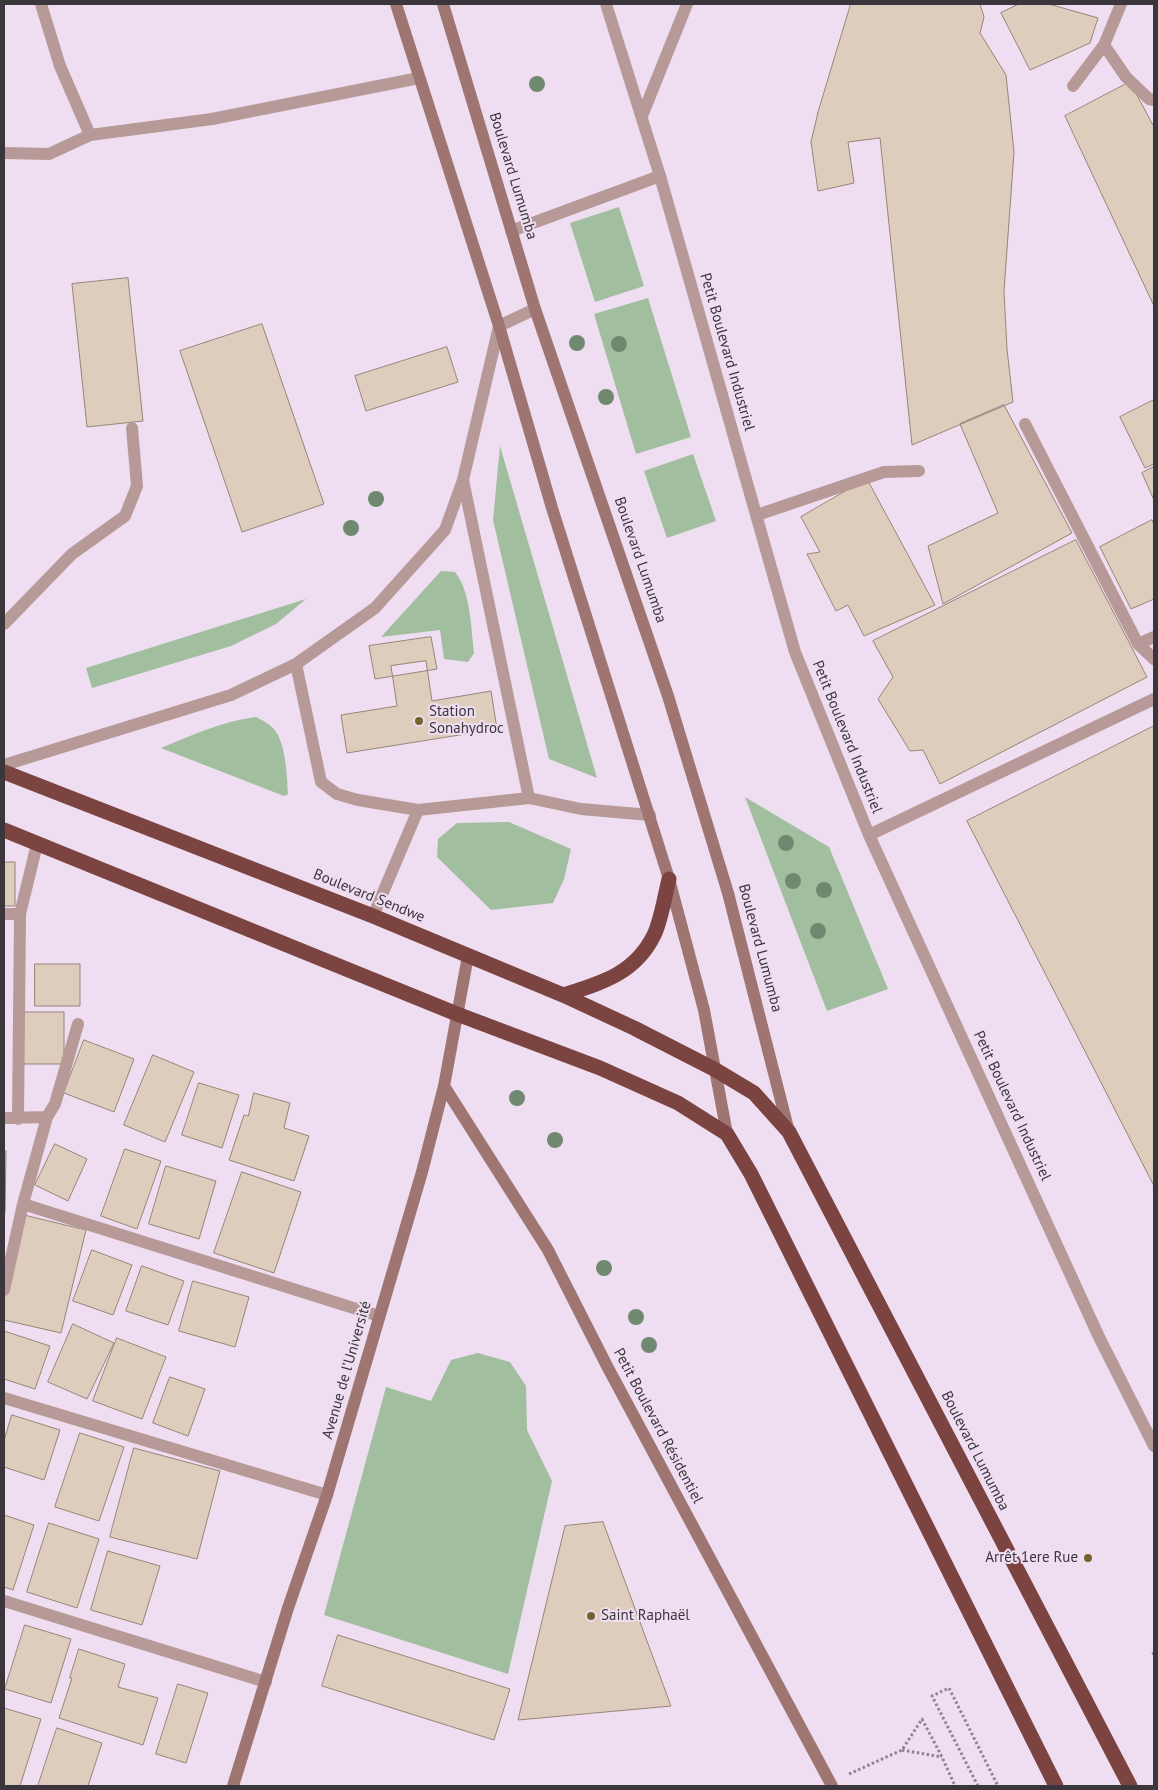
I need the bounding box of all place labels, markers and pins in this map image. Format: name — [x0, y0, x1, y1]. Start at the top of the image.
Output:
place label: Station Sonahydroc — [429, 703, 504, 738]
marker: Station Sonahydroc — [413, 715, 425, 727]
place label: Arrêt 1ere Rue — [985, 1549, 1078, 1567]
marker: Arrêt 1ere Rue — [1082, 1552, 1094, 1564]
place label: Saint Raphaël — [601, 1607, 690, 1625]
marker: Saint Raphaël — [585, 1610, 597, 1622]

